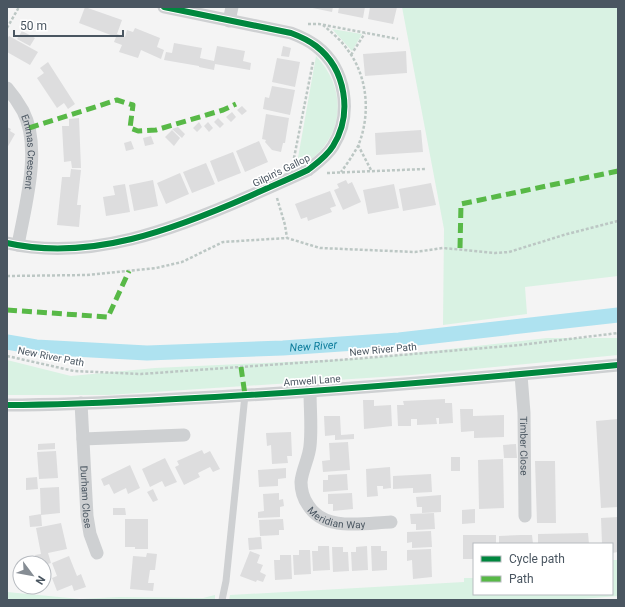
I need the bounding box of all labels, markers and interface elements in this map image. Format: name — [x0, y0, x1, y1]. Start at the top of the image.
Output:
scale bar — [14, 12, 123, 38]
text: 50 m — [20, 19, 47, 33]
street label: Emmas Crescent — [19, 113, 37, 190]
street label: Gilpin's Gallop — [251, 152, 312, 189]
water label: New River — [289, 338, 338, 355]
street label: New River Path — [349, 341, 417, 358]
street label: New River Path — [17, 345, 85, 368]
street label: Amwell Lane — [283, 373, 341, 388]
street label: Timber Close — [518, 416, 530, 476]
street label: Durham Close — [78, 465, 94, 529]
street label: Meridian Way — [305, 505, 366, 530]
legend — [473, 543, 613, 595]
text: Cycle path — [509, 552, 565, 566]
north arrow — [12, 555, 52, 595]
text: Path — [509, 572, 534, 586]
text: N — [32, 573, 48, 587]

